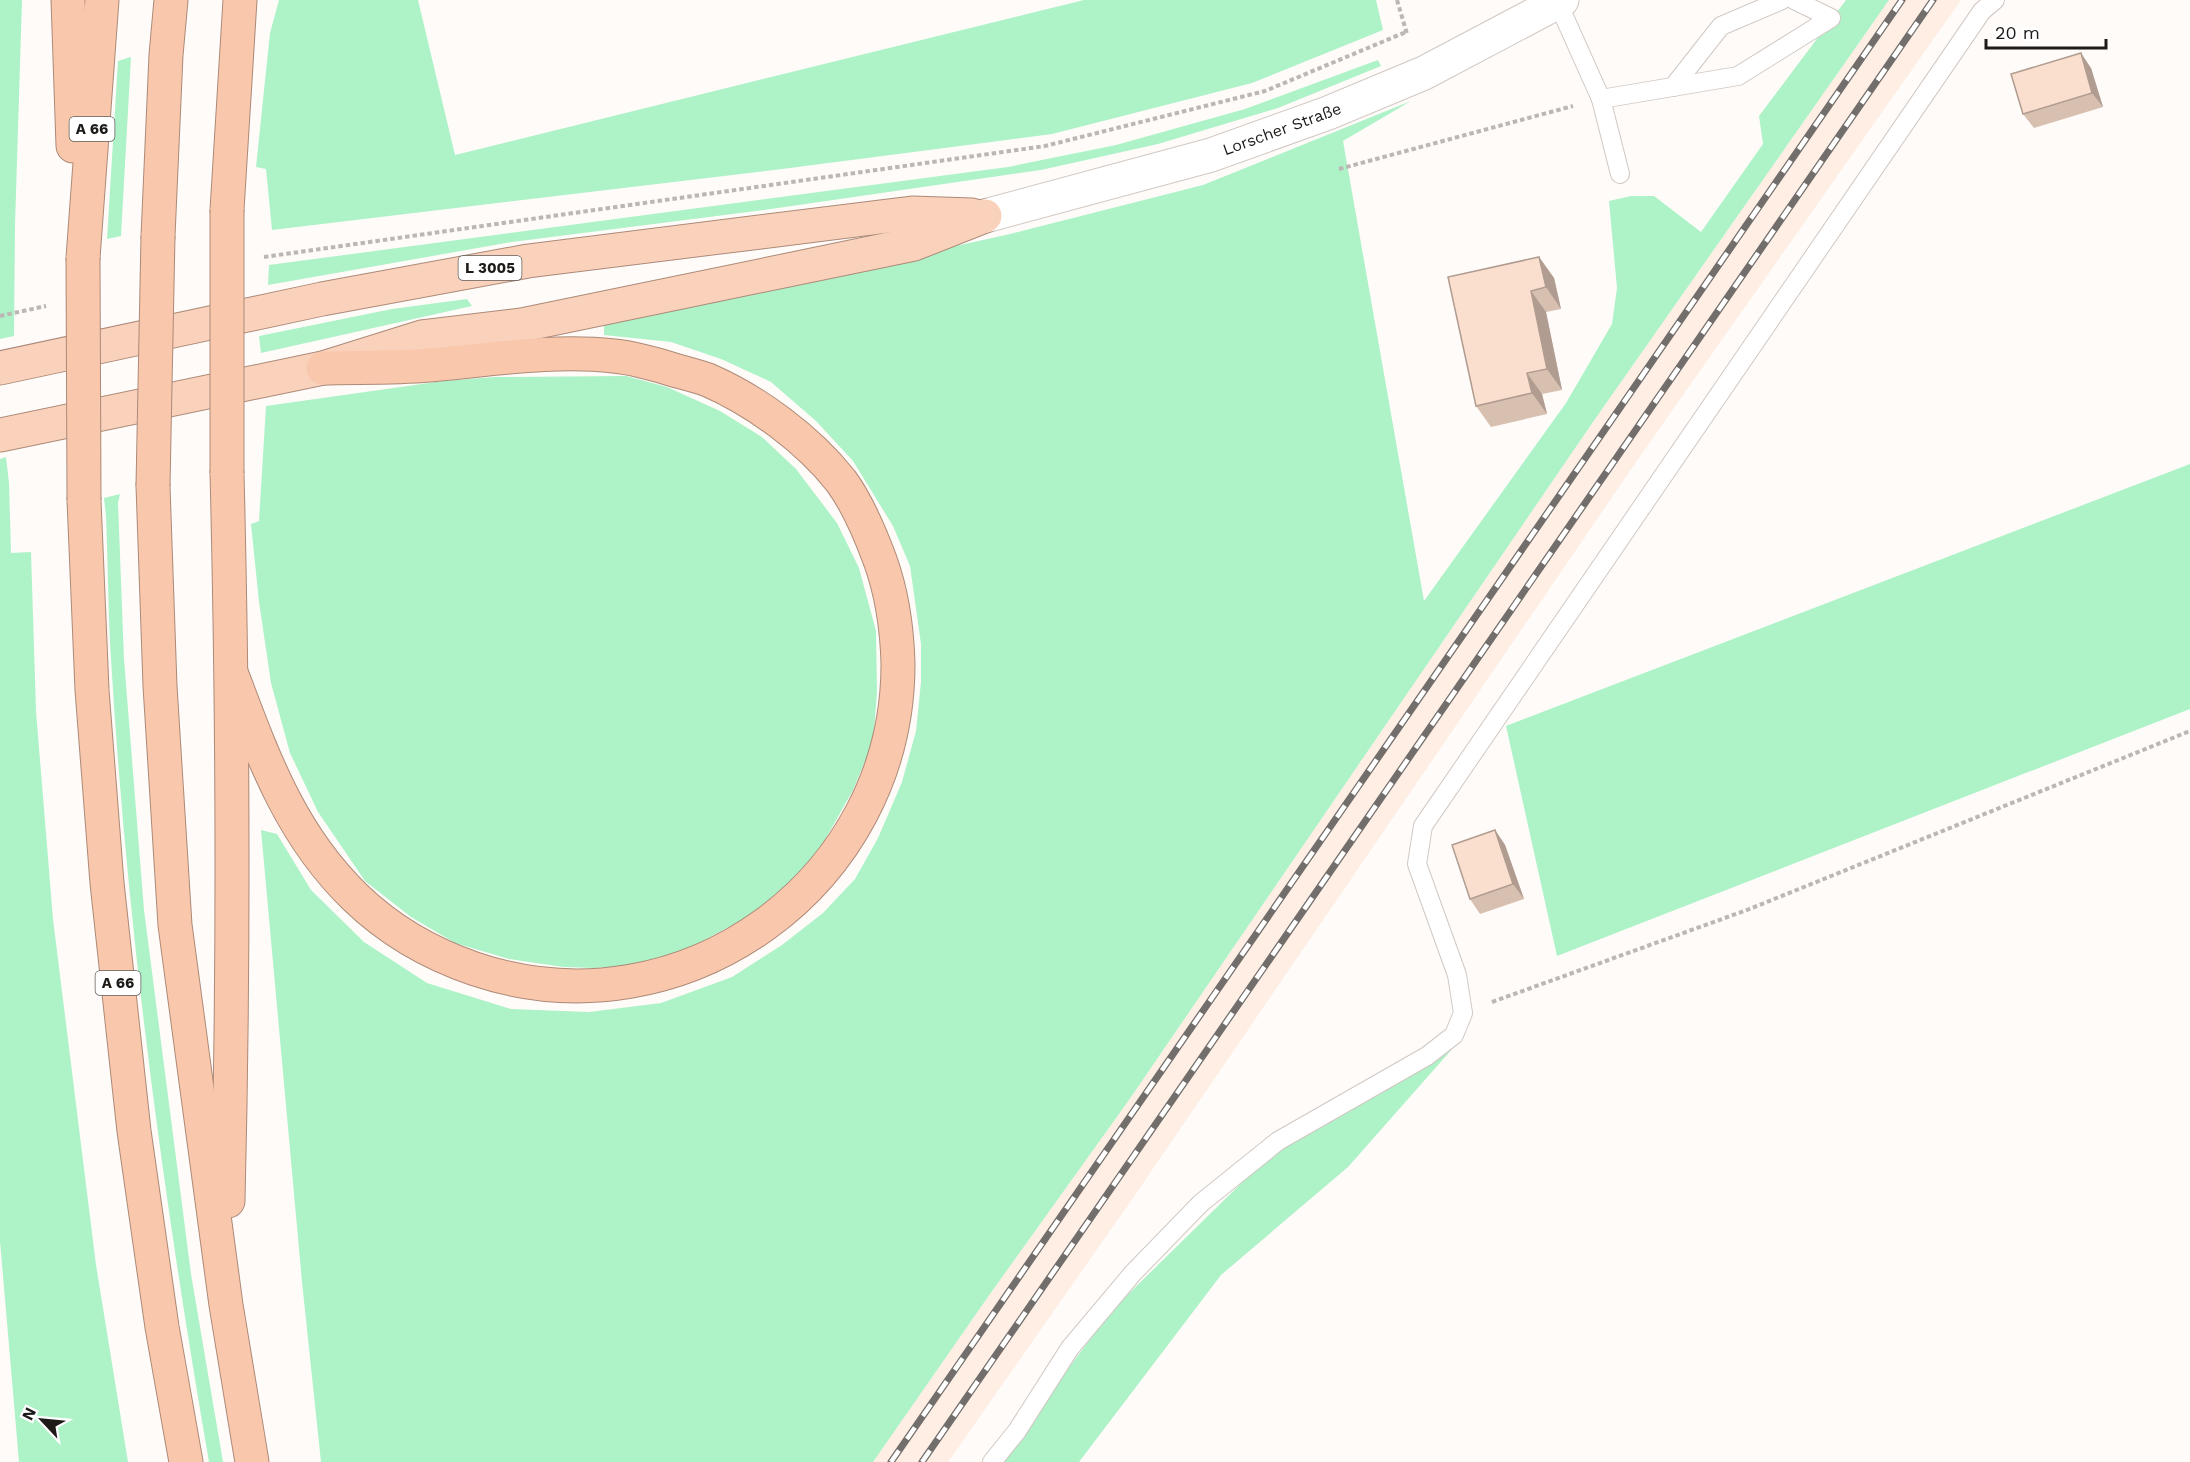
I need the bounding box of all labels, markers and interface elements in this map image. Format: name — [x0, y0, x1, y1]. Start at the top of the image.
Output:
scale bar — [1986, 12, 2106, 50]
text: 20 m — [1995, 22, 2040, 43]
street label: Lorscher Straße — [1220, 99, 1344, 159]
road number: A 66 — [70, 117, 115, 141]
road number: L 3005 — [458, 256, 522, 280]
road number: A 66 — [96, 971, 140, 995]
north arrow — [12, 1390, 72, 1450]
text: N — [18, 1404, 40, 1423]

